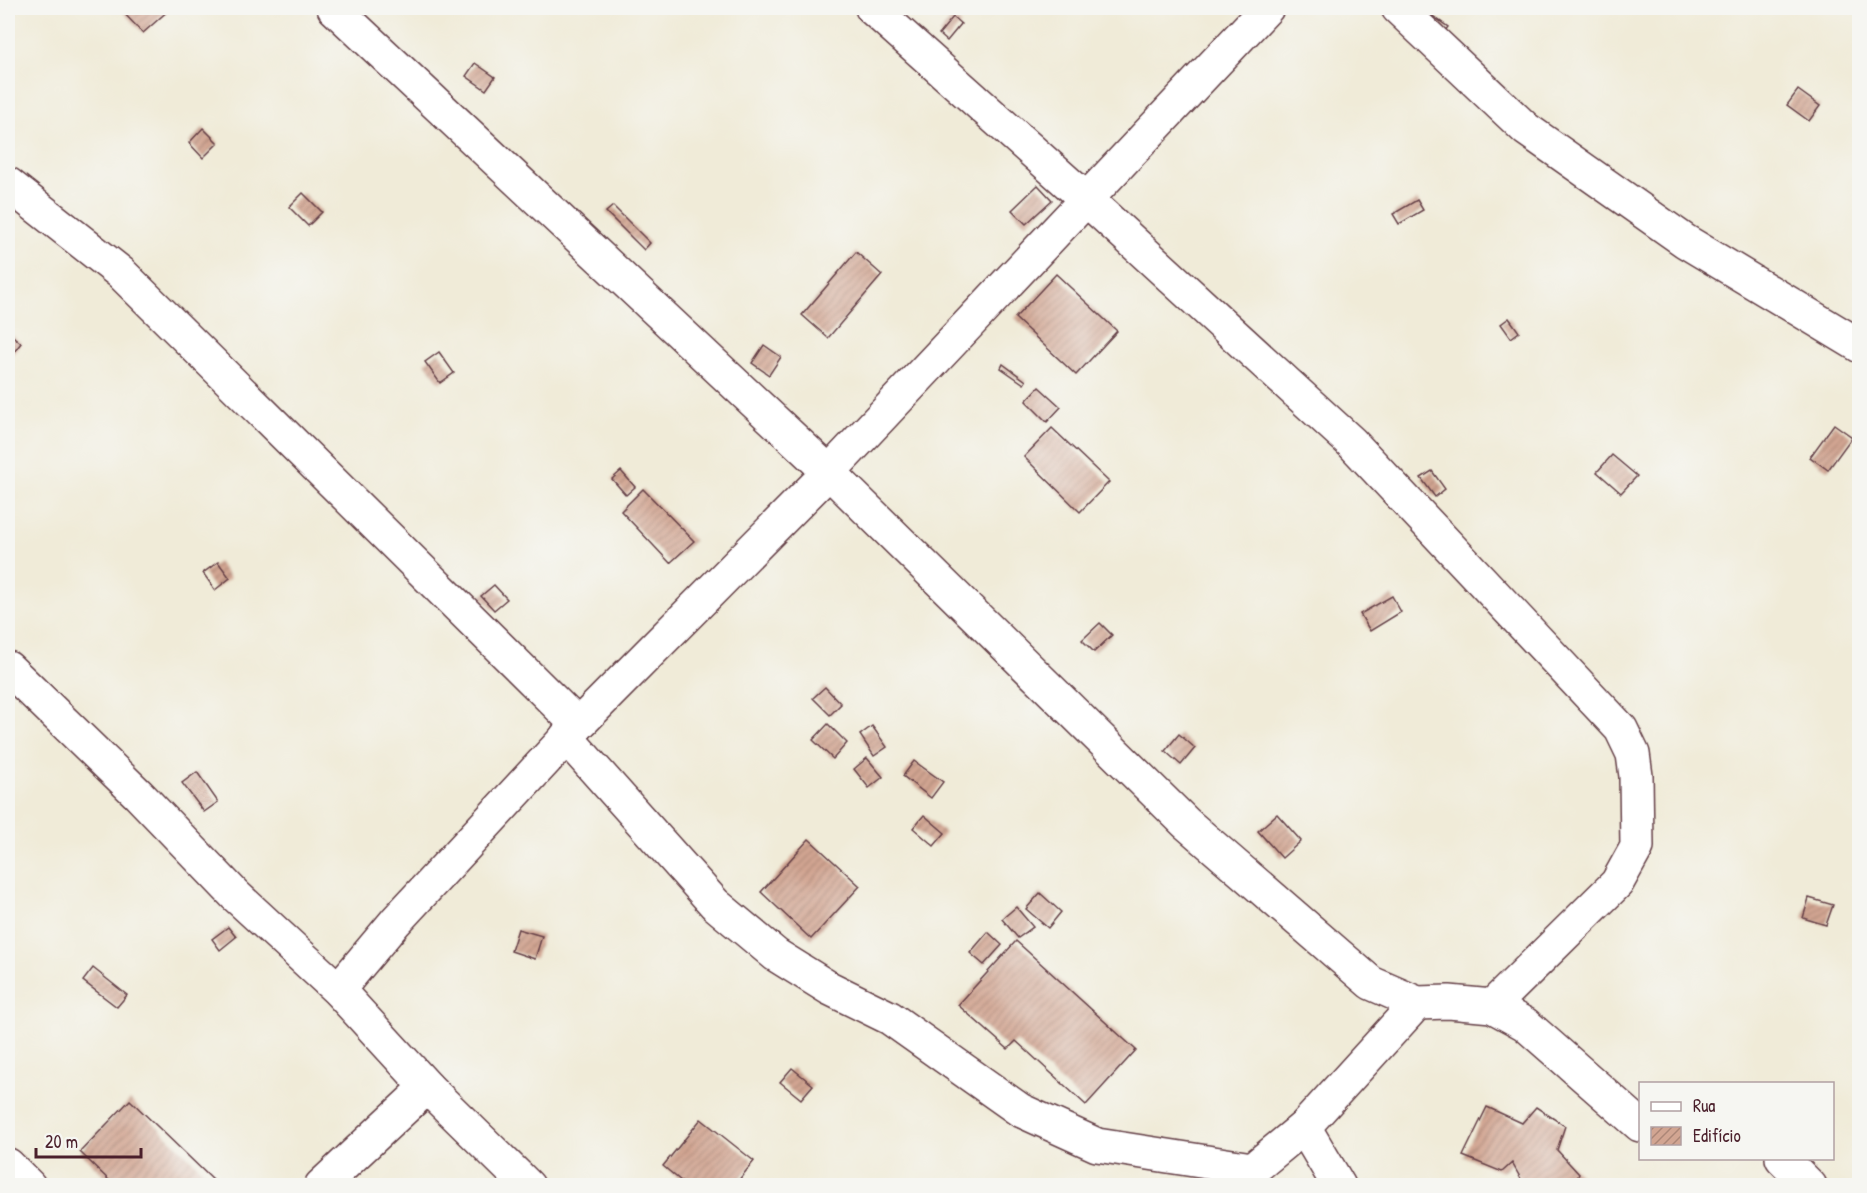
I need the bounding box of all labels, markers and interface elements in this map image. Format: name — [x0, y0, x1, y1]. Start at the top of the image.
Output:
legend — [1639, 1082, 1834, 1160]
text: Rua — [1693, 1093, 1715, 1118]
scale bar — [36, 1121, 141, 1159]
text: Edifício — [1693, 1123, 1741, 1148]
text: 20 m — [45, 1129, 78, 1154]

